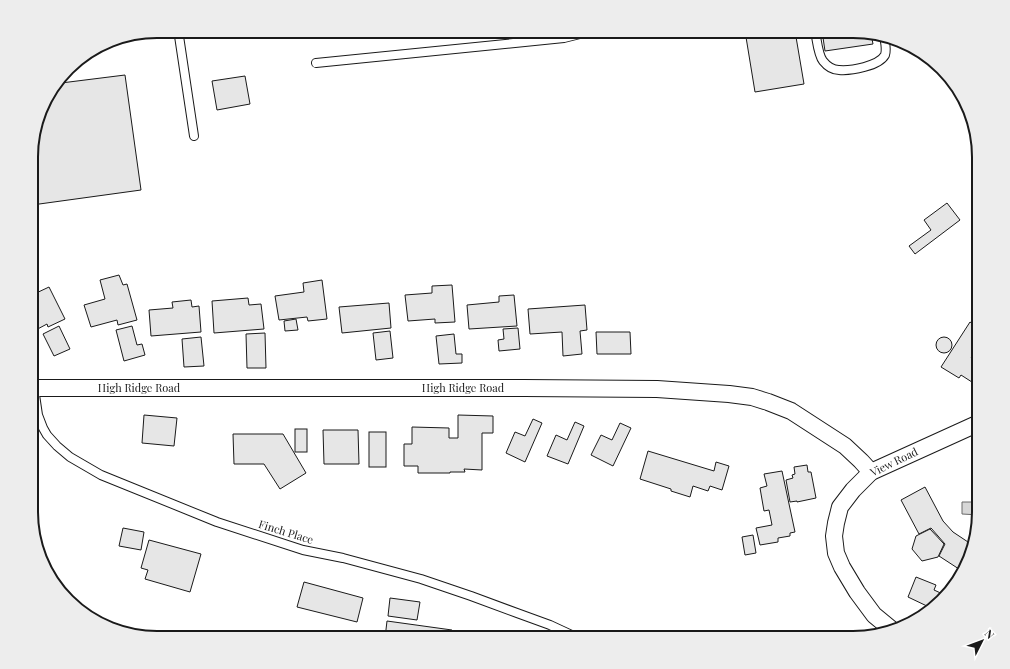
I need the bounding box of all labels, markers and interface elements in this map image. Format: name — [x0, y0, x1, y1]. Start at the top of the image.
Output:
street label: High Ridge Road — [98, 380, 181, 395]
street label: High Ridge Road — [422, 380, 505, 395]
street label: View Road — [867, 443, 921, 480]
street label: Finch Place — [257, 516, 316, 547]
north arrow — [962, 621, 1002, 661]
text: N — [982, 626, 998, 642]

